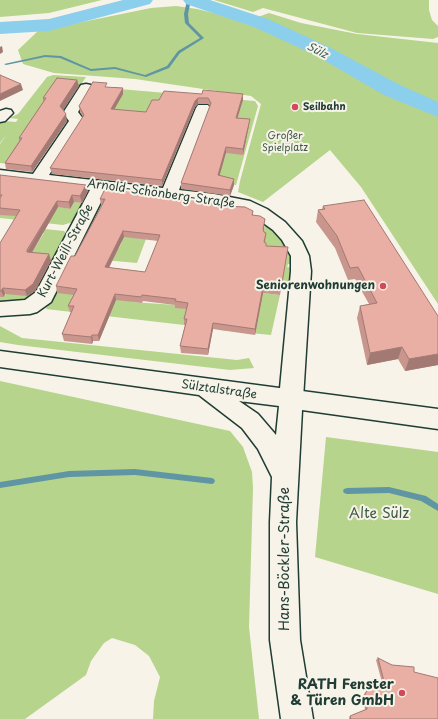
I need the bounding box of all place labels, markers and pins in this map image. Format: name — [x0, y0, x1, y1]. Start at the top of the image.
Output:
place label: Seilbahn — [303, 101, 346, 113]
marker: Seilbahn — [290, 102, 300, 112]
place label: Seniorenwohnungen — [256, 279, 375, 293]
marker: Seniorenwohnungen — [378, 281, 388, 291]
place label: RATH Fenster & Türen GmbH — [290, 677, 394, 710]
marker: RATH Fenster & Türen GmbH — [397, 688, 407, 698]

